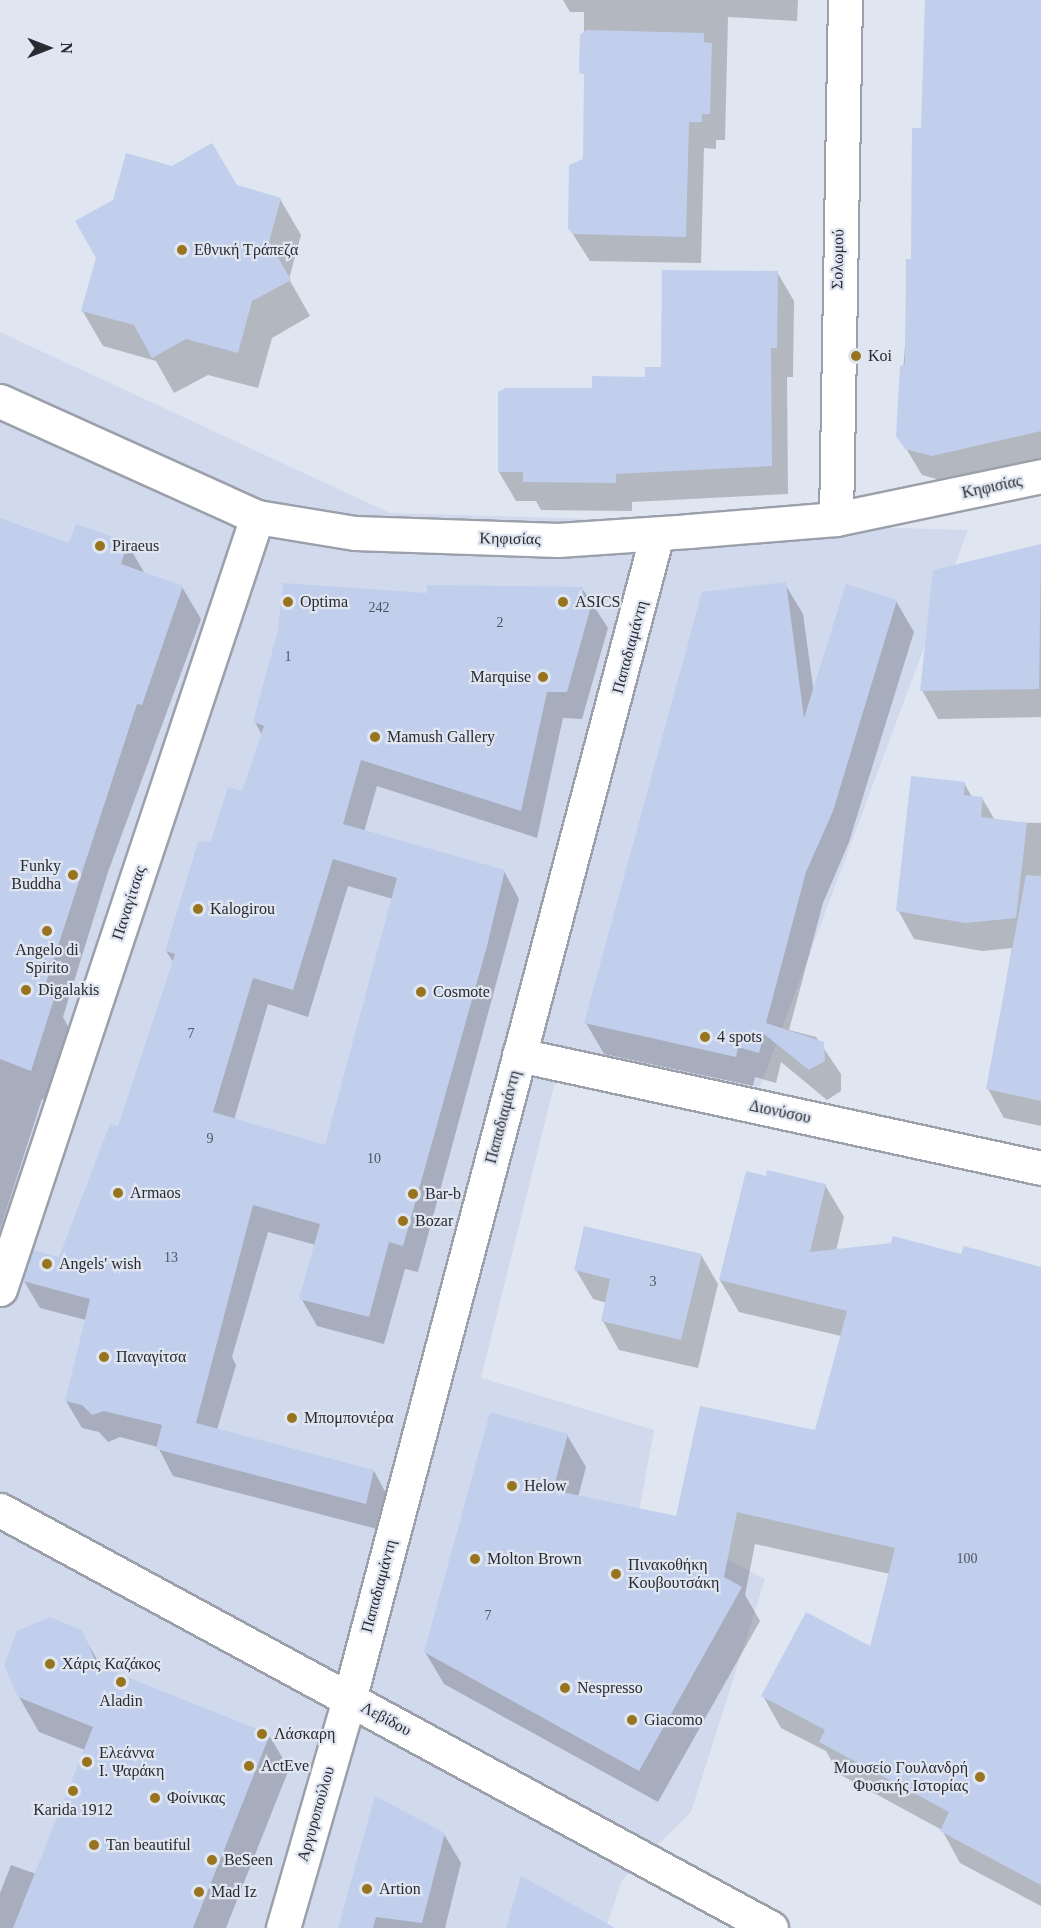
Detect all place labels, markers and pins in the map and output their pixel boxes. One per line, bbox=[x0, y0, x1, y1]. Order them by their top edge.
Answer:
place label: Εθνική Τράπεζα bbox=[194, 240, 299, 260]
marker: Εθνική Τράπεζα bbox=[175, 243, 189, 257]
place label: Koi bbox=[868, 346, 892, 366]
marker: Koi bbox=[849, 349, 863, 363]
place label: Piraeus bbox=[112, 536, 159, 556]
marker: Piraeus bbox=[93, 539, 107, 553]
place label: Optima bbox=[300, 592, 348, 612]
place label: ASICS bbox=[575, 592, 620, 612]
marker: Optima bbox=[281, 595, 295, 609]
marker: ASICS bbox=[556, 595, 570, 609]
place label: Marquise bbox=[471, 667, 531, 687]
marker: Marquise bbox=[536, 670, 550, 684]
place label: Mamush Gallery bbox=[387, 727, 495, 747]
marker: Mamush Gallery bbox=[368, 730, 382, 744]
place label: Funky Buddha bbox=[11, 856, 61, 894]
marker: Funky Buddha bbox=[66, 868, 80, 882]
place label: Kalogirou bbox=[210, 899, 275, 919]
marker: Kalogirou bbox=[191, 902, 205, 916]
marker: Angelo di Spirito bbox=[40, 924, 54, 938]
place label: Angelo di Spirito bbox=[15, 940, 79, 978]
place label: Digalakis bbox=[38, 980, 99, 1000]
place label: Cosmote bbox=[433, 982, 490, 1002]
marker: Digalakis bbox=[19, 983, 33, 997]
marker: Cosmote bbox=[414, 985, 428, 999]
place label: 4 spots bbox=[717, 1027, 762, 1047]
marker: 4 spots bbox=[698, 1030, 712, 1044]
place label: Armaos bbox=[130, 1183, 181, 1203]
place label: Bar-b bbox=[425, 1184, 461, 1204]
marker: Armaos bbox=[111, 1186, 125, 1200]
marker: Bar-b bbox=[406, 1187, 420, 1201]
place label: Bozar bbox=[415, 1211, 453, 1231]
marker: Bozar bbox=[396, 1214, 410, 1228]
place label: Angels' wish bbox=[59, 1254, 141, 1274]
marker: Angels' wish bbox=[40, 1257, 54, 1271]
place label: Παναγίτσα bbox=[116, 1347, 186, 1367]
marker: Παναγίτσα bbox=[97, 1350, 111, 1364]
place label: Μπομπονιέρα bbox=[304, 1408, 394, 1428]
marker: Μπομπονιέρα bbox=[285, 1411, 299, 1425]
place label: Helow bbox=[524, 1476, 567, 1496]
marker: Helow bbox=[505, 1479, 519, 1493]
place label: Molton Brown bbox=[487, 1549, 582, 1569]
marker: Molton Brown bbox=[468, 1552, 482, 1566]
place label: Πινακοθήκη Κουβουτσάκη bbox=[628, 1555, 719, 1593]
marker: Πινακοθήκη Κουβουτσάκη bbox=[609, 1567, 623, 1581]
place label: Χάρις Καζάκος bbox=[62, 1654, 160, 1674]
marker: Χάρις Καζάκος bbox=[43, 1657, 57, 1671]
marker: Aladin bbox=[114, 1675, 128, 1689]
place label: Nespresso bbox=[577, 1678, 643, 1698]
marker: Nespresso bbox=[558, 1681, 572, 1695]
place label: Aladin bbox=[99, 1691, 143, 1711]
place label: Giacomo bbox=[644, 1710, 703, 1730]
marker: Giacomo bbox=[625, 1713, 639, 1727]
place label: Λάσκαρη bbox=[274, 1724, 335, 1744]
marker: Λάσκαρη bbox=[255, 1727, 269, 1741]
place label: Ελεάννα Ι. Ψαράκη bbox=[99, 1743, 164, 1781]
marker: Ελεάννα Ι. Ψαράκη bbox=[80, 1755, 94, 1769]
place label: ActEve bbox=[261, 1756, 309, 1776]
place label: Μουσείο Γουλανδρή Φυσικής Ιστορίας bbox=[834, 1758, 968, 1796]
marker: ActEve bbox=[242, 1759, 256, 1773]
marker: Μουσείο Γουλανδρή Φυσικής Ιστορίας bbox=[973, 1770, 987, 1784]
marker: Karida 1912 bbox=[66, 1784, 80, 1798]
place label: Φοίνικας bbox=[167, 1788, 225, 1808]
marker: Φοίνικας bbox=[148, 1791, 162, 1805]
place label: Karida 1912 bbox=[33, 1800, 113, 1820]
place label: Tan beautiful bbox=[106, 1835, 191, 1855]
marker: Tan beautiful bbox=[87, 1838, 101, 1852]
place label: BeSeen bbox=[224, 1850, 273, 1870]
marker: BeSeen bbox=[205, 1853, 219, 1867]
place label: Artion bbox=[379, 1879, 421, 1899]
place label: Mad Iz bbox=[211, 1882, 257, 1902]
marker: Artion bbox=[360, 1882, 374, 1896]
marker: Mad Iz bbox=[192, 1885, 206, 1899]

